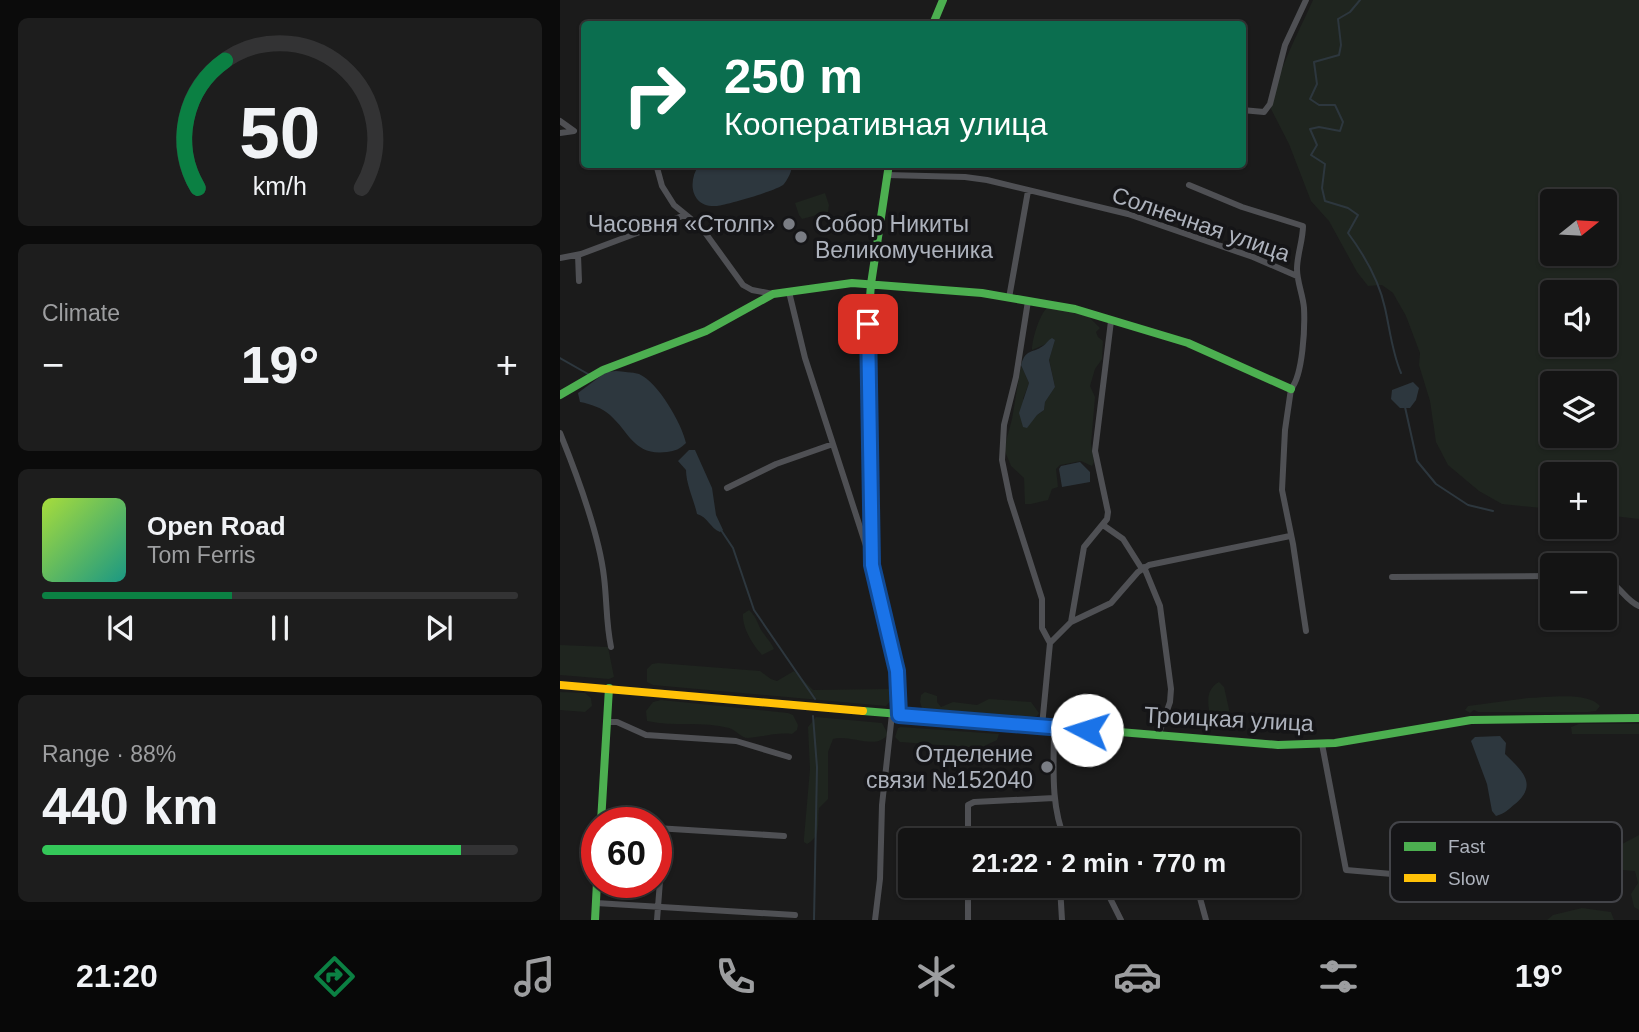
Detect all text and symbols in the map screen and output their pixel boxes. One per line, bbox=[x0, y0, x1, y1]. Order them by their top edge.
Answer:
icon: right bbox=[609, 49, 700, 140]
text: 250 m bbox=[724, 49, 863, 103]
text: 50 bbox=[240, 92, 320, 173]
text: Кооперативная улица bbox=[724, 106, 1047, 142]
text: km/h bbox=[253, 172, 307, 200]
street label: Солнечная улица bbox=[1109, 181, 1294, 267]
north arrow bbox=[1540, 189, 1617, 266]
map controls bbox=[1540, 189, 1617, 630]
place label: Часовня «Столп» bbox=[588, 211, 775, 237]
place label: Собор Никиты Великомученика bbox=[815, 211, 993, 263]
marker: Часовня «Столп» bbox=[781, 216, 797, 232]
marker: Собор Никиты Великомученика bbox=[793, 229, 809, 245]
button: sound bbox=[1540, 280, 1617, 357]
pin bbox=[838, 294, 898, 354]
text: Climate bbox=[42, 300, 120, 326]
icon: arrive bbox=[849, 305, 887, 343]
text: 19° bbox=[241, 336, 319, 394]
text: − bbox=[42, 344, 64, 386]
text: + bbox=[496, 344, 518, 386]
button: layers bbox=[1540, 371, 1617, 448]
button: + bbox=[1540, 462, 1617, 539]
text: Open Road bbox=[147, 511, 286, 541]
text: Tom Ferris bbox=[147, 542, 256, 568]
button: − bbox=[1540, 553, 1617, 630]
icon: previous bbox=[102, 609, 140, 647]
icon: pause bbox=[261, 609, 299, 647]
icon: next bbox=[420, 609, 458, 647]
position arrow bbox=[1050, 693, 1124, 767]
street label: Троицкая улица bbox=[1144, 702, 1315, 736]
text: Range · 88% bbox=[42, 741, 176, 767]
place label: Отделение связи №152040 bbox=[866, 741, 1033, 793]
marker: Отделение связи №152040 bbox=[1039, 759, 1055, 775]
text: 440 km bbox=[42, 777, 218, 835]
speed limit sign: 60 bbox=[581, 807, 672, 898]
legend bbox=[1390, 822, 1622, 902]
text: Fast bbox=[1448, 836, 1486, 857]
text: 21:22 · 2 min · 770 m bbox=[972, 848, 1226, 878]
text: Slow bbox=[1448, 868, 1489, 889]
icon: directions bbox=[310, 952, 359, 1001]
icon: music bbox=[510, 952, 559, 1001]
icon: phone bbox=[711, 952, 760, 1001]
icon: climate bbox=[912, 952, 961, 1001]
icon: car bbox=[1113, 952, 1162, 1001]
icon: filters bbox=[1314, 952, 1363, 1001]
text: 21:20 bbox=[76, 958, 158, 994]
text: 19° bbox=[1515, 958, 1563, 994]

